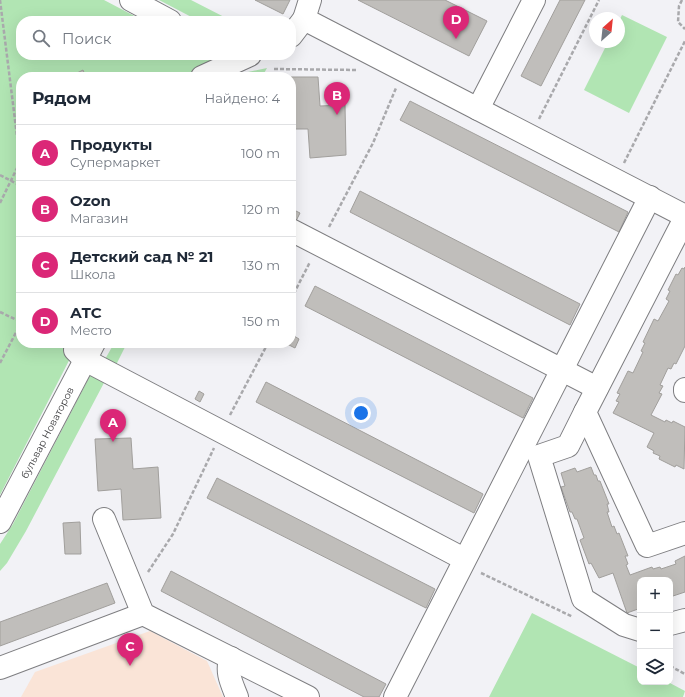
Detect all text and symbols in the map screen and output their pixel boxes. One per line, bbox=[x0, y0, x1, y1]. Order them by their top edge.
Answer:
pin: D bbox=[443, 6, 469, 39]
north arrow bbox=[589, 12, 625, 48]
search box bbox=[16, 16, 296, 60]
icon: search bbox=[30, 27, 52, 49]
text: Поиск bbox=[62, 29, 111, 48]
pin: B bbox=[324, 82, 350, 115]
text: Рядом bbox=[32, 88, 91, 108]
text: Найдено: 4 bbox=[205, 90, 280, 106]
text: Продукты bbox=[70, 135, 152, 154]
text: A bbox=[40, 145, 50, 161]
text: 100 m bbox=[241, 145, 280, 161]
text: Супермаркет bbox=[70, 154, 160, 170]
text: Ozon bbox=[70, 191, 111, 210]
text: B bbox=[40, 201, 50, 217]
text: 120 m bbox=[242, 201, 280, 217]
text: Магазин bbox=[70, 210, 129, 226]
text: Детский сад № 21 bbox=[70, 247, 213, 266]
text: C bbox=[40, 257, 50, 273]
text: 130 m bbox=[242, 257, 280, 273]
text: Школа bbox=[70, 266, 116, 282]
text: АТС bbox=[70, 303, 102, 322]
text: D bbox=[40, 313, 50, 329]
text: 150 m bbox=[242, 313, 280, 329]
text: Место bbox=[70, 322, 112, 338]
street label: бульвар Новаторов bbox=[18, 385, 77, 481]
your location bbox=[351, 403, 371, 423]
pin: A bbox=[100, 409, 126, 442]
map controls bbox=[637, 577, 673, 685]
button: + bbox=[637, 577, 673, 613]
button: − bbox=[637, 613, 673, 649]
pin: C bbox=[117, 633, 143, 666]
button: layers bbox=[637, 649, 673, 685]

